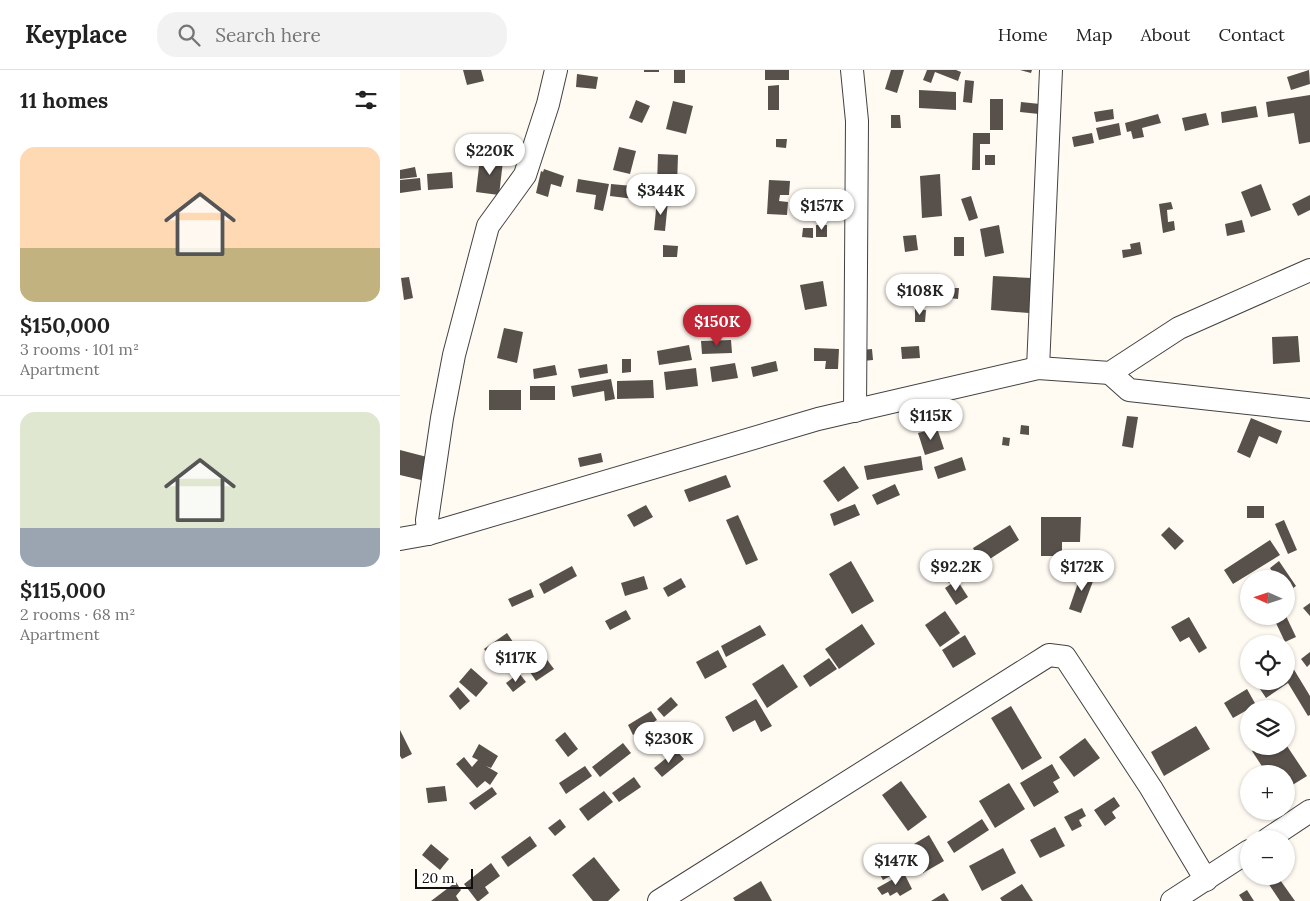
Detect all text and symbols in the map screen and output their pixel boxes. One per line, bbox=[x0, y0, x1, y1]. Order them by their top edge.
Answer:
search box bbox=[157, 12, 507, 57]
text: Keyplace bbox=[25, 19, 127, 50]
icon: search bbox=[175, 21, 203, 49]
text: Search here bbox=[215, 23, 321, 47]
text: Home bbox=[998, 23, 1048, 46]
text: Map bbox=[1076, 23, 1112, 46]
text: About bbox=[1140, 23, 1190, 46]
text: Contact bbox=[1218, 23, 1285, 46]
icon: filters bbox=[352, 86, 380, 114]
text: 11 homes bbox=[20, 87, 108, 114]
pin: $220K bbox=[455, 134, 525, 176]
text: $220K bbox=[466, 140, 514, 160]
pin: $344K bbox=[626, 174, 696, 216]
icon: home bbox=[155, 179, 245, 269]
text: $344K bbox=[637, 180, 685, 200]
pin: $157K bbox=[787, 189, 857, 231]
text: $157K bbox=[800, 195, 844, 215]
pin: $108K bbox=[885, 274, 955, 316]
text: $108K bbox=[897, 280, 943, 300]
pin: $150K bbox=[682, 304, 752, 347]
text: $150K bbox=[694, 311, 740, 331]
text: $150,000 bbox=[20, 312, 110, 339]
text: 3 rooms · 101 m² bbox=[20, 339, 139, 359]
text: Apartment bbox=[20, 359, 100, 379]
pin: $115K bbox=[896, 398, 966, 441]
text: $115K bbox=[910, 405, 952, 425]
icon: home bbox=[155, 445, 245, 535]
pin: $92.2K bbox=[915, 550, 997, 592]
pin: $172K bbox=[1047, 550, 1117, 592]
text: $92.2K bbox=[931, 556, 981, 576]
text: $172K bbox=[1060, 556, 1104, 576]
north arrow bbox=[1240, 570, 1295, 625]
map controls bbox=[1240, 570, 1295, 885]
text: $115,000 bbox=[20, 577, 106, 604]
text: 2 rooms · 68 m² bbox=[20, 604, 135, 624]
text: Apartment bbox=[20, 624, 100, 644]
button: locate bbox=[1240, 635, 1295, 690]
pin: $117K bbox=[481, 640, 551, 683]
text: $117K bbox=[495, 647, 537, 667]
button: layers bbox=[1240, 700, 1295, 755]
pin: $230K bbox=[634, 722, 704, 764]
text: $230K bbox=[645, 728, 693, 748]
button: + bbox=[1240, 765, 1295, 820]
button: − bbox=[1240, 830, 1295, 885]
pin: $147K bbox=[861, 844, 931, 886]
text: $147K bbox=[874, 850, 918, 870]
scale bar bbox=[415, 866, 472, 889]
text: 20 m bbox=[422, 869, 454, 887]

